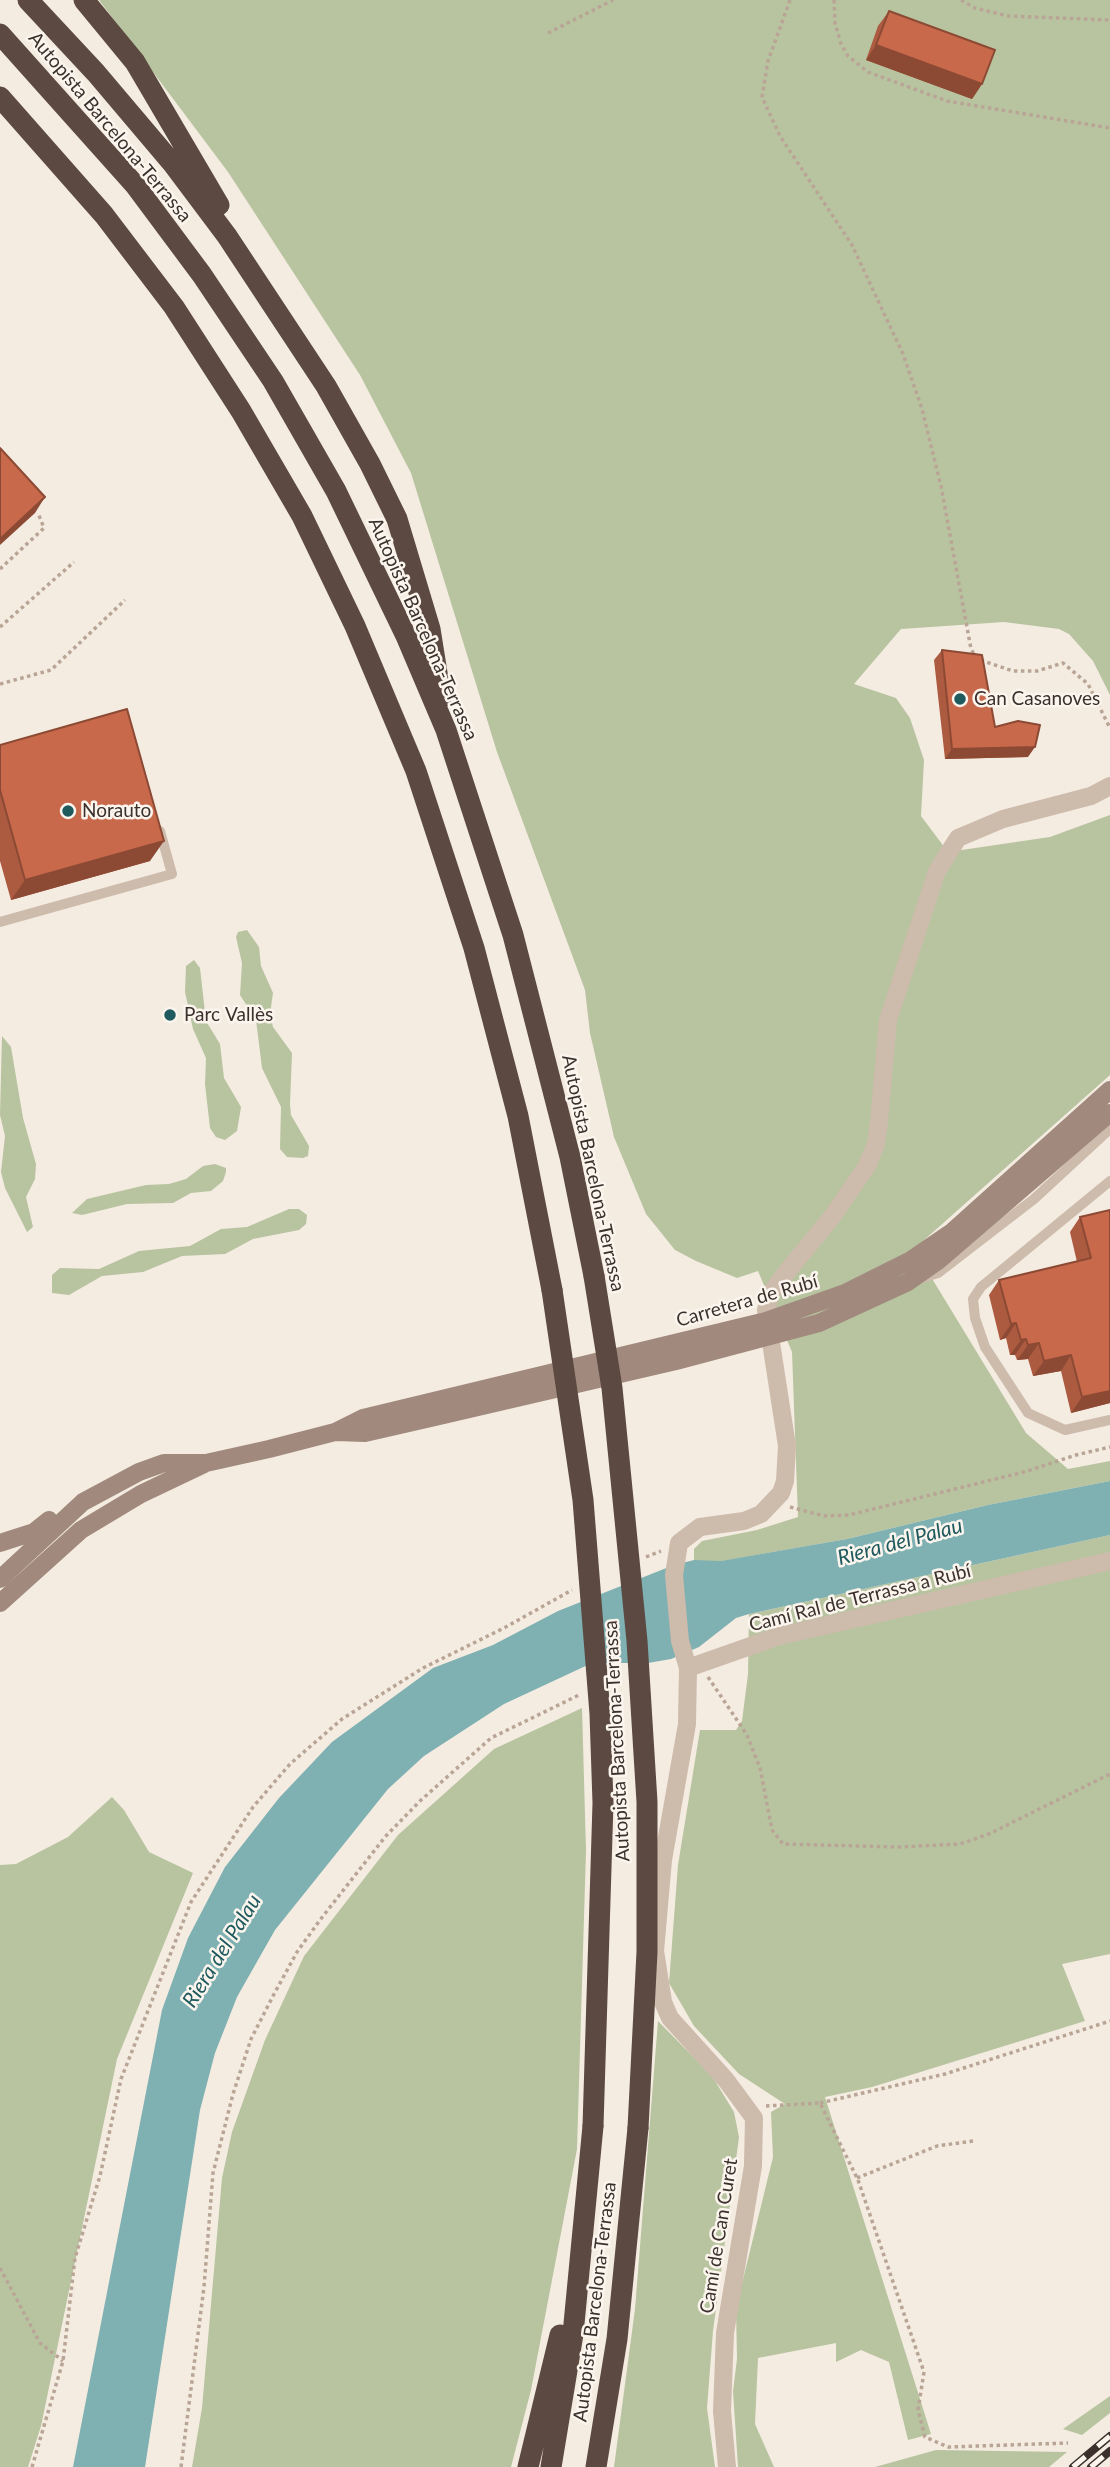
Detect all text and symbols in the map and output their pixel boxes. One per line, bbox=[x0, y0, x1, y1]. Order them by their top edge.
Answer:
street label: Autopista Barcelona-Terrassa bbox=[24, 27, 196, 227]
street label: Autopista Barcelona-Terrassa bbox=[363, 514, 483, 744]
place label: Can Casanoves bbox=[974, 688, 1100, 710]
marker: Can Casanoves bbox=[952, 691, 968, 707]
place label: Norauto bbox=[82, 800, 151, 822]
marker: Norauto bbox=[60, 803, 76, 819]
place label: Parc Vallès bbox=[184, 1004, 273, 1026]
marker: Parc Vallès bbox=[162, 1007, 178, 1023]
street label: Autopista Barcelona-Terrassa bbox=[557, 1053, 629, 1293]
street label: Carretera de Rubí bbox=[674, 1270, 820, 1332]
water label: Riera del Palau bbox=[835, 1513, 965, 1571]
street label: Camí Ral de Terrassa a Rubí bbox=[747, 1559, 973, 1637]
street label: Autopista Barcelona-Terrassa bbox=[599, 1620, 635, 1862]
water label: Riera del Palau bbox=[177, 1890, 267, 2012]
street label: Camí de Can Curet bbox=[695, 2157, 743, 2315]
street label: Autopista Barcelona-Terrassa bbox=[569, 2181, 621, 2423]

